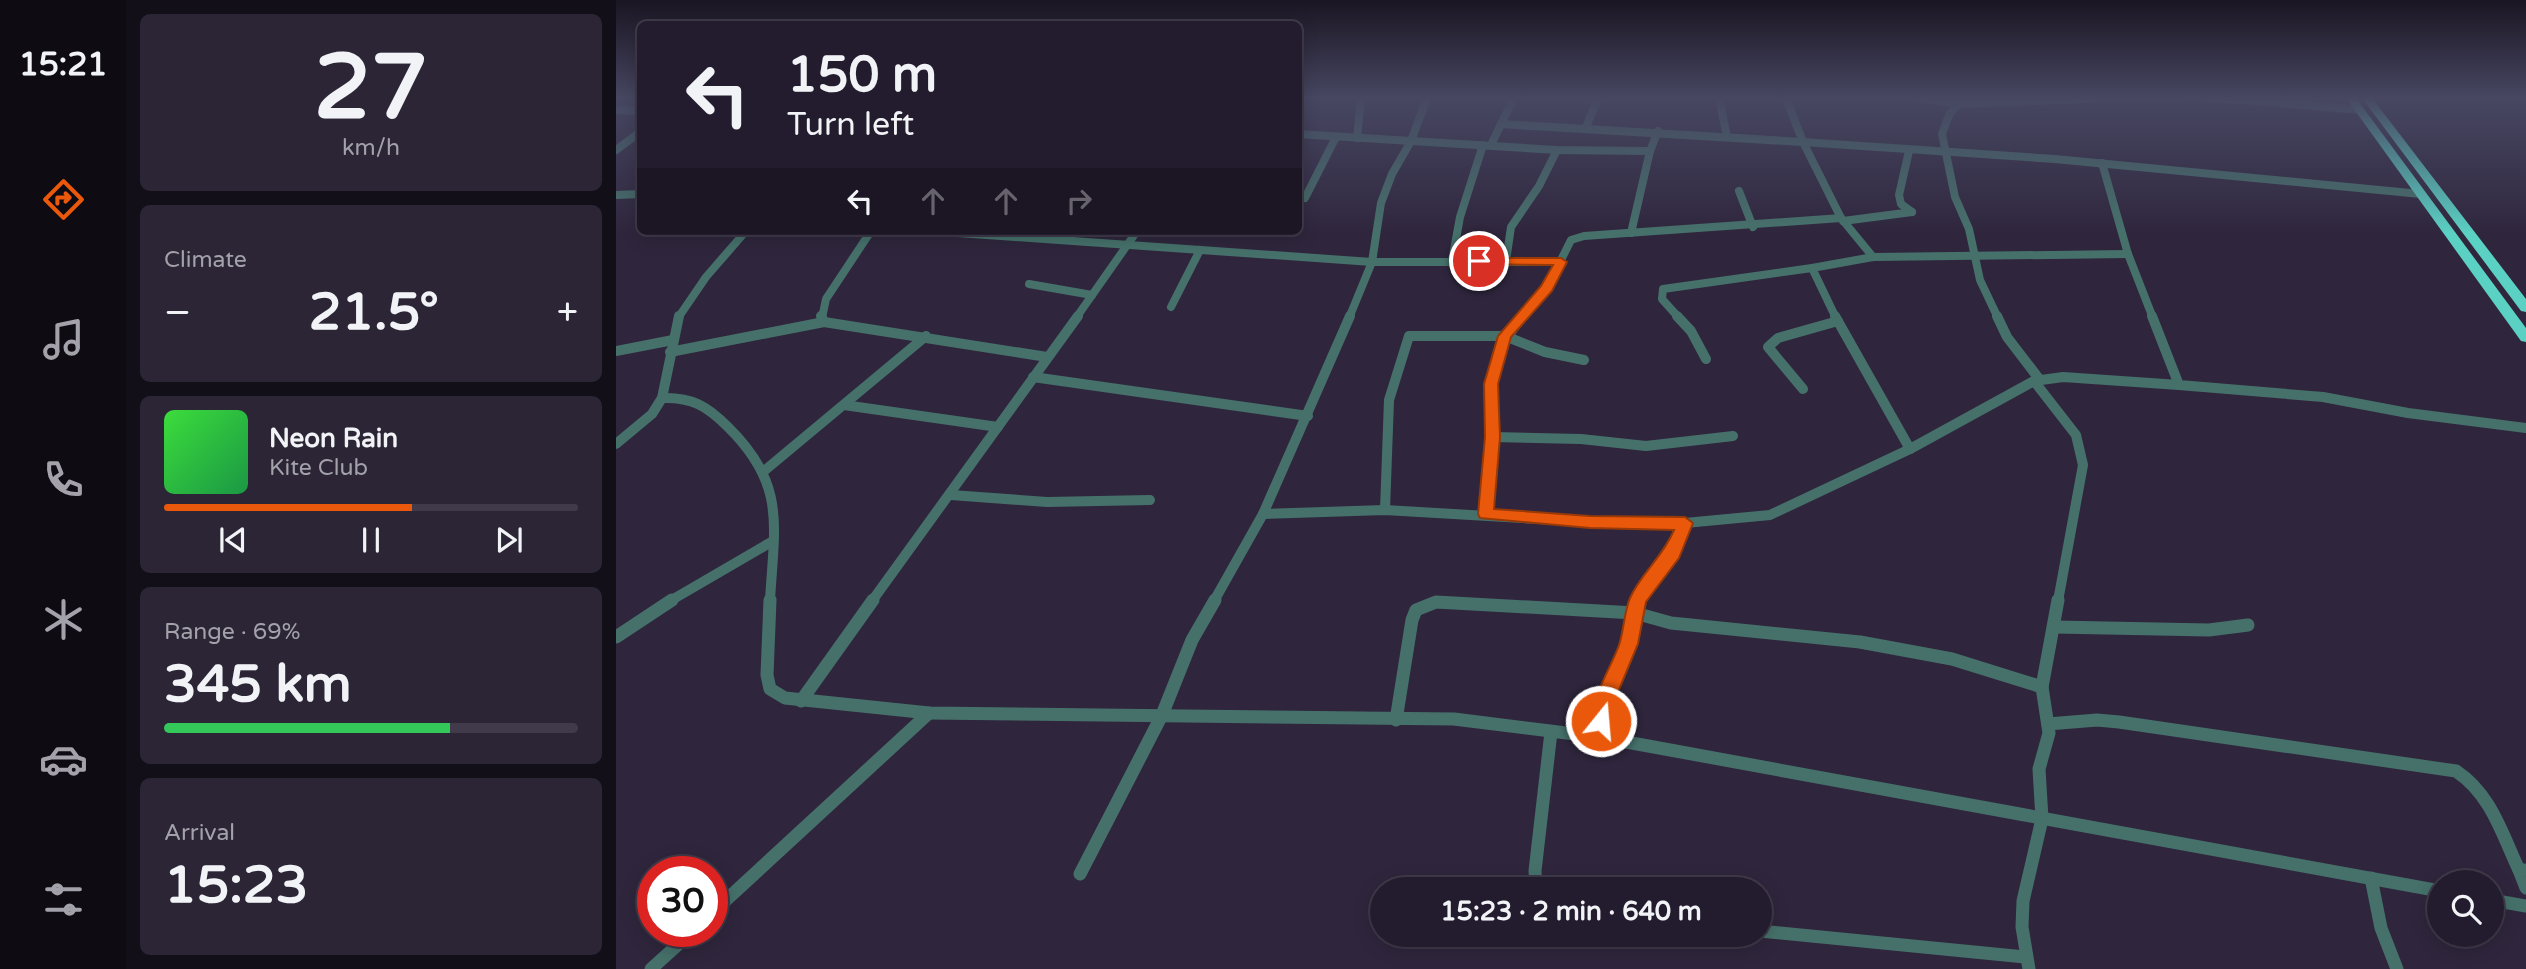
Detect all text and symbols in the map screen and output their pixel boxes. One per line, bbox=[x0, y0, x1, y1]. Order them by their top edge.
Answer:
text: 27 bbox=[314, 33, 428, 143]
text: 15:21 bbox=[19, 46, 107, 84]
text: 150 m bbox=[787, 46, 937, 105]
icon: left bbox=[672, 49, 763, 140]
text: Turn left bbox=[787, 106, 914, 144]
text: km/h bbox=[342, 134, 400, 162]
icon: directions bbox=[39, 175, 88, 224]
icon: left bbox=[841, 182, 879, 220]
icon: ahead bbox=[914, 182, 952, 220]
icon: ahead bbox=[987, 182, 1025, 220]
icon: right bbox=[1060, 182, 1098, 220]
pin bbox=[1449, 231, 1509, 291]
icon: arrive bbox=[1460, 242, 1498, 280]
text: Climate bbox=[164, 246, 247, 274]
text: 21.5° bbox=[309, 281, 439, 344]
text: − bbox=[164, 290, 191, 336]
text: + bbox=[557, 290, 578, 336]
icon: music bbox=[39, 315, 88, 364]
text: Neon Rain bbox=[269, 423, 398, 454]
text: Kite Club bbox=[269, 454, 368, 482]
icon: phone bbox=[39, 455, 88, 504]
icon: previous bbox=[214, 521, 252, 559]
icon: pause bbox=[352, 521, 390, 559]
icon: next bbox=[490, 521, 528, 559]
icon: climate bbox=[39, 595, 88, 644]
text: Range · 69% bbox=[164, 618, 300, 646]
text: 345 km bbox=[164, 653, 352, 716]
position arrow bbox=[1564, 684, 1638, 758]
icon: car bbox=[39, 735, 88, 784]
text: Arrival bbox=[164, 819, 235, 847]
text: 15:23 bbox=[164, 854, 308, 917]
speed limit sign: 30 bbox=[637, 856, 728, 947]
map controls bbox=[2427, 870, 2504, 947]
button: search bbox=[2427, 870, 2504, 947]
icon: filters bbox=[39, 875, 88, 924]
text: 15:23 · 2 min · 640 m bbox=[1440, 896, 1702, 927]

